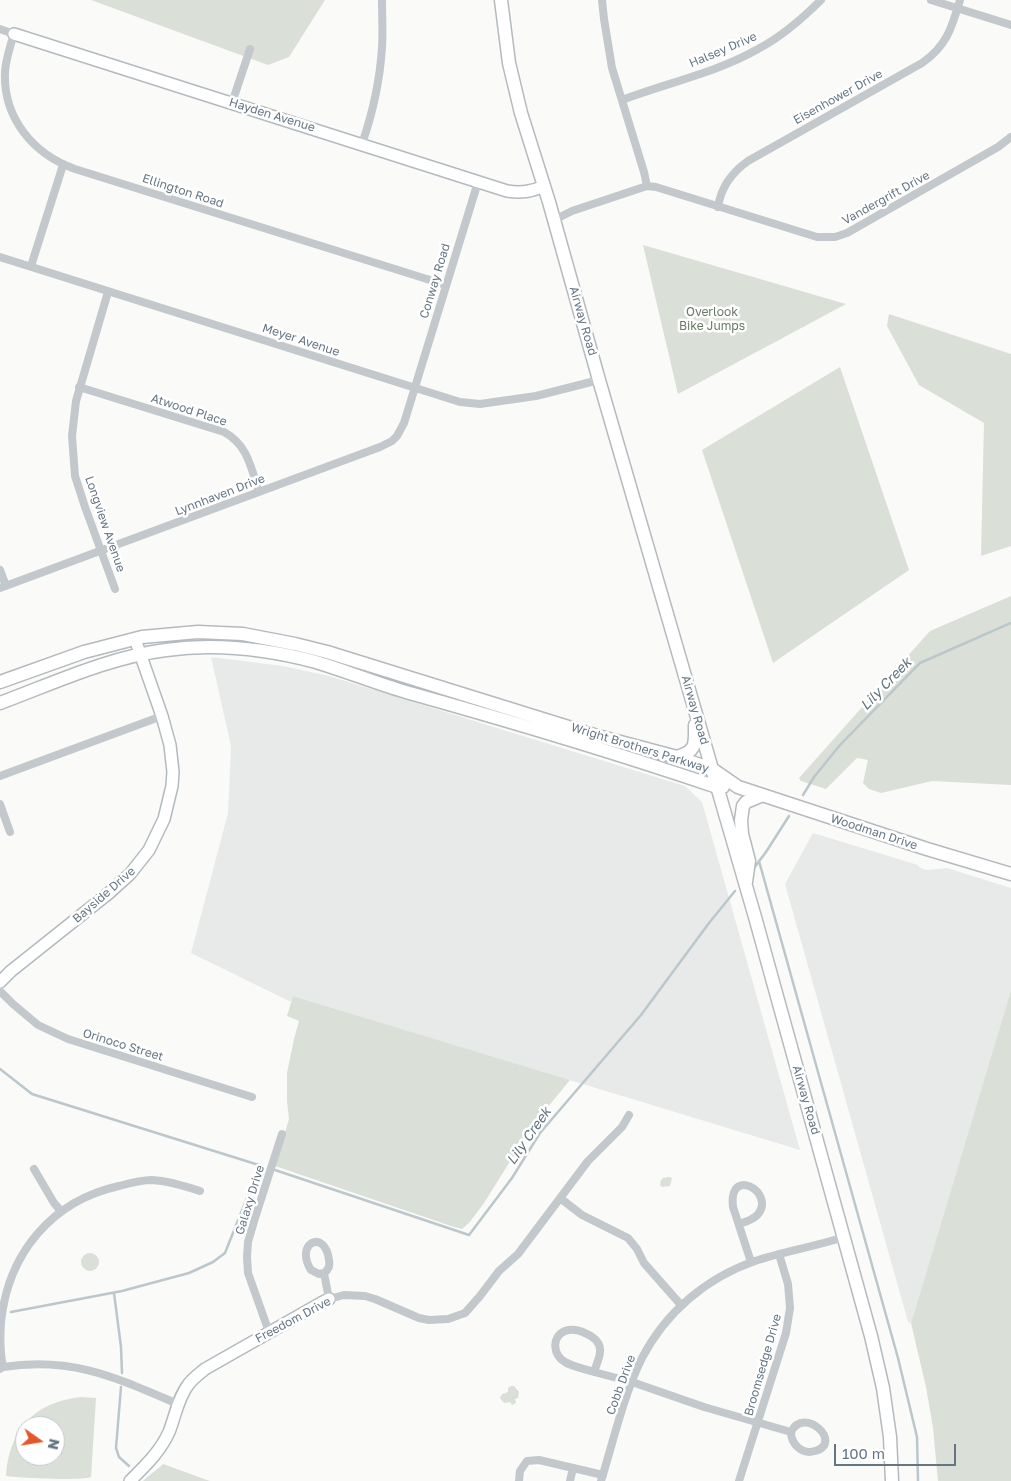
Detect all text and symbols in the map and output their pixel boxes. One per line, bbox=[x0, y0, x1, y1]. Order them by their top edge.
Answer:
street label: Halsey Drive bbox=[687, 29, 759, 71]
street label: Eisenhower Drive bbox=[791, 67, 885, 127]
street label: Hayden Avenue bbox=[227, 95, 317, 135]
street label: Vandergrift Drive bbox=[840, 168, 932, 228]
street label: Ellington Road bbox=[140, 171, 226, 211]
street label: Conway Road bbox=[417, 242, 453, 320]
street label: Airway Road bbox=[566, 285, 600, 357]
park label: Overlook Bike Jumps bbox=[679, 305, 745, 333]
street label: Meyer Avenue bbox=[260, 321, 342, 359]
street label: Atwood Place bbox=[149, 391, 229, 429]
street label: Lynnhaven Drive bbox=[173, 471, 267, 519]
street label: Longview Avenue bbox=[82, 474, 128, 574]
water label: Lily Creek bbox=[857, 654, 915, 714]
street label: Airway Road bbox=[678, 674, 712, 746]
street label: Wright Brothers Parkway bbox=[569, 720, 711, 776]
street label: Woodman Drive bbox=[829, 811, 919, 853]
street label: Bayside Drive bbox=[70, 864, 138, 926]
street label: Orinoco Street bbox=[81, 1026, 165, 1064]
street label: Airway Road bbox=[789, 1064, 823, 1136]
water label: Lily Creek bbox=[503, 1104, 555, 1168]
street label: Galaxy Drive bbox=[233, 1163, 267, 1237]
street label: Freedom Drive bbox=[253, 1294, 333, 1346]
street label: Broomsedge Drive bbox=[742, 1312, 784, 1418]
street label: Cobb Drive bbox=[603, 1353, 639, 1417]
north arrow bbox=[15, 1416, 65, 1466]
scale bar bbox=[836, 1434, 958, 1466]
text: N bbox=[45, 1437, 64, 1451]
text: 100 m bbox=[842, 1444, 885, 1462]

